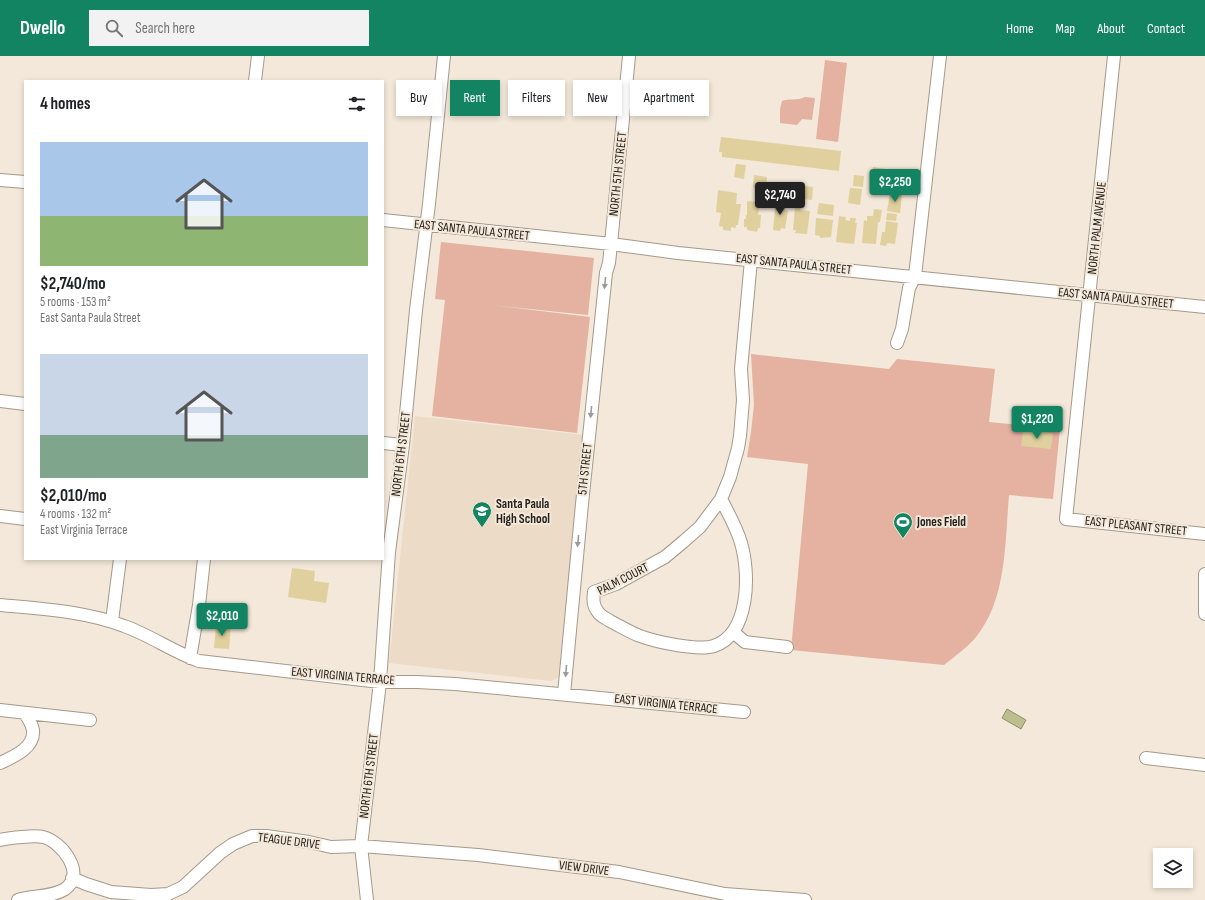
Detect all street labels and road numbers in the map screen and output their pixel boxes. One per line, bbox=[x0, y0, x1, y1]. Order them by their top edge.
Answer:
street label: NORTH 5TH STREET bbox=[606, 131, 630, 217]
street label: NORTH PALM AVENUE bbox=[1084, 181, 1110, 275]
street label: EAST SANTA PAULA STREET bbox=[413, 216, 531, 244]
street label: EAST SANTA PAULA STREET bbox=[735, 250, 853, 278]
street label: EAST SANTA PAULA STREET bbox=[1057, 284, 1175, 312]
street label: NORTH 6TH STREET bbox=[388, 411, 414, 497]
street label: 5TH STREET bbox=[574, 442, 596, 496]
street label: EAST PLEASANT STREET bbox=[1084, 513, 1188, 539]
street label: PALM COURT bbox=[595, 559, 651, 599]
street label: EAST VIRGINIA TERRACE bbox=[291, 664, 395, 688]
street label: EAST VIRGINIA TERRACE bbox=[614, 691, 718, 717]
street label: NORTH 6TH STREET bbox=[356, 733, 382, 819]
street label: TEAGUE DRIVE bbox=[257, 829, 321, 853]
street label: VIEW DRIVE bbox=[558, 857, 610, 879]

